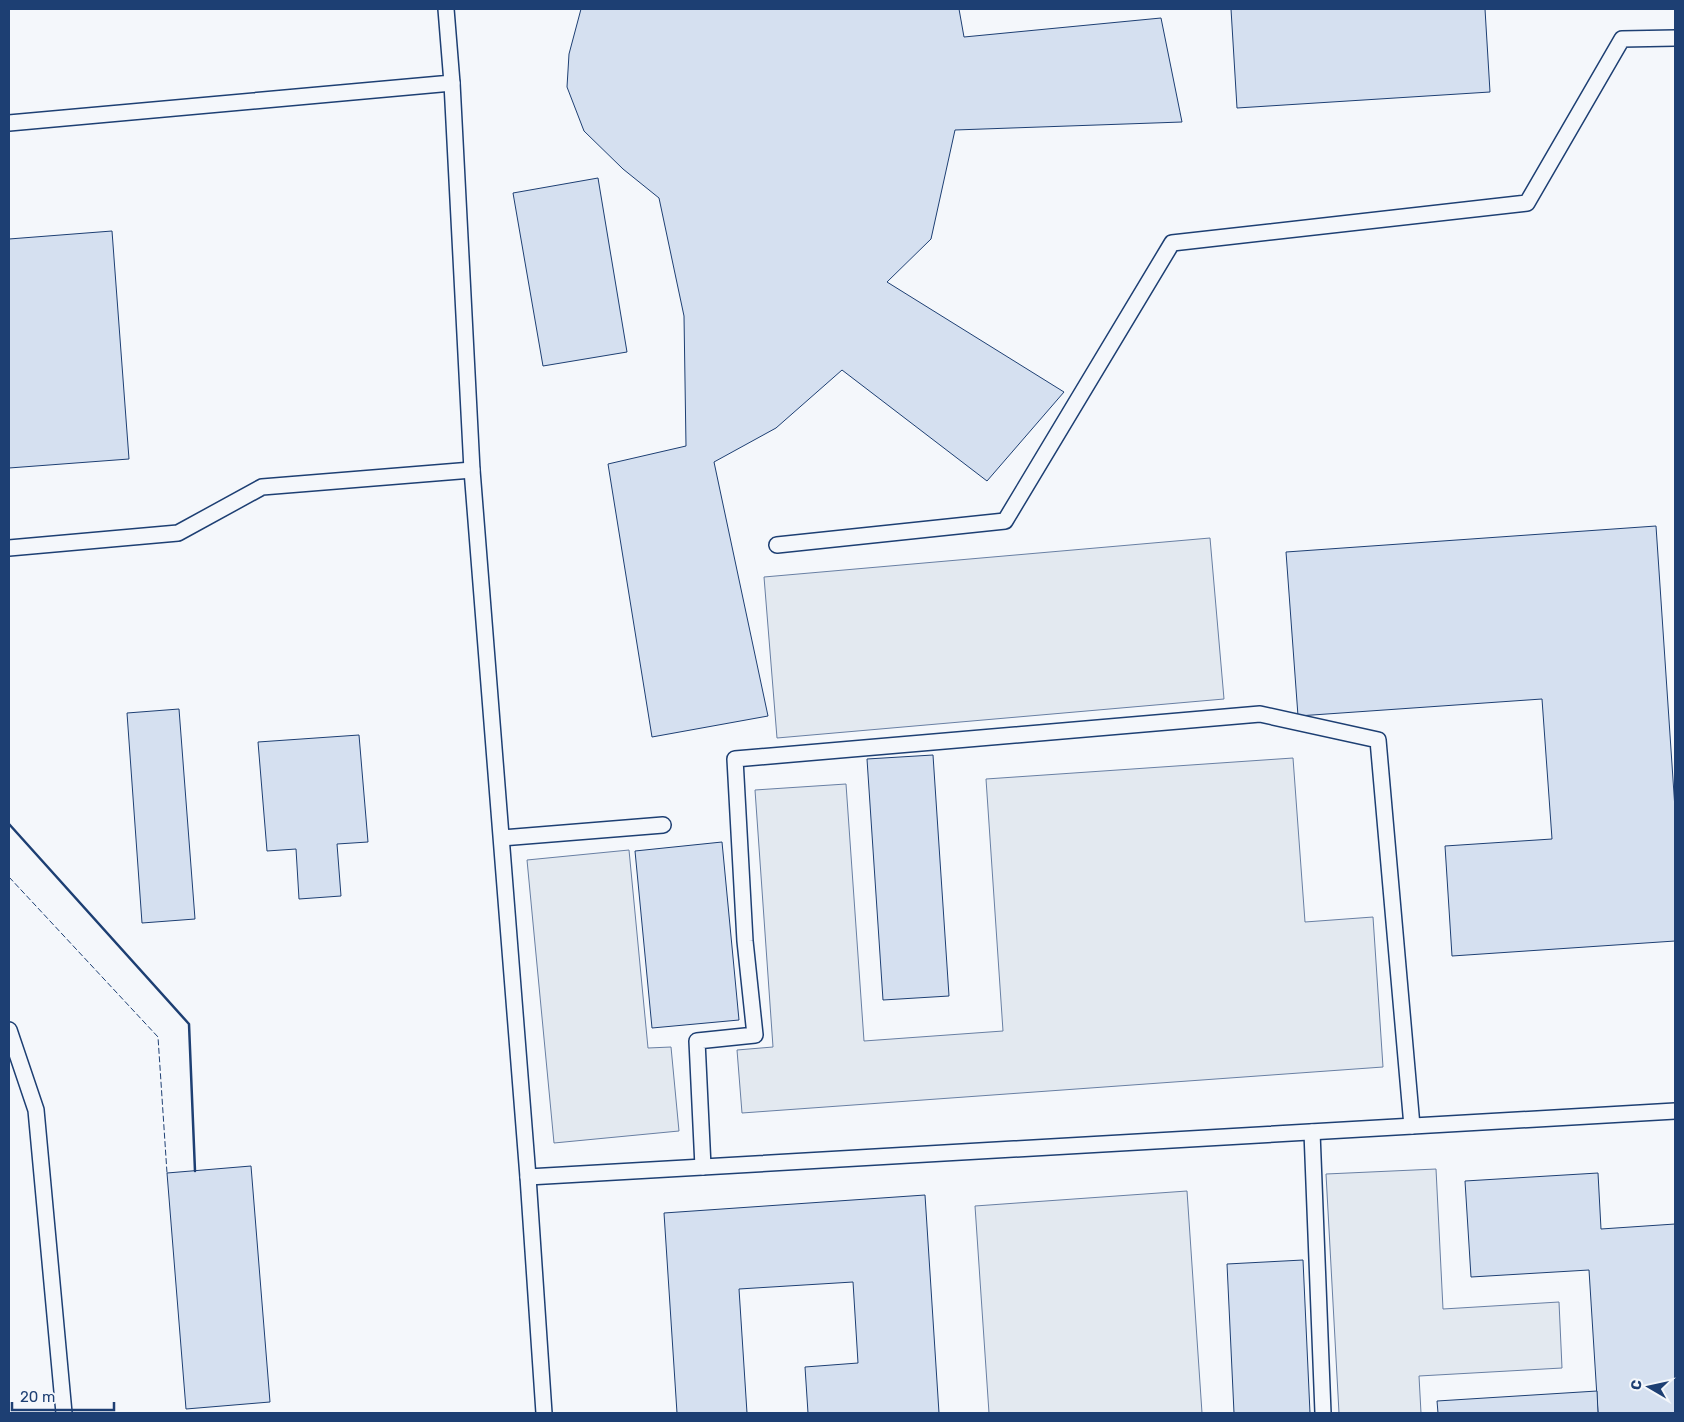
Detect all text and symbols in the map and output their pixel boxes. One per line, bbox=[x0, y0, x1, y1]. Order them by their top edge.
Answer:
north arrow bbox=[1624, 1362, 1674, 1412]
text: С bbox=[1627, 1379, 1646, 1391]
scale bar bbox=[12, 1380, 115, 1412]
text: 20 m bbox=[20, 1388, 55, 1406]

